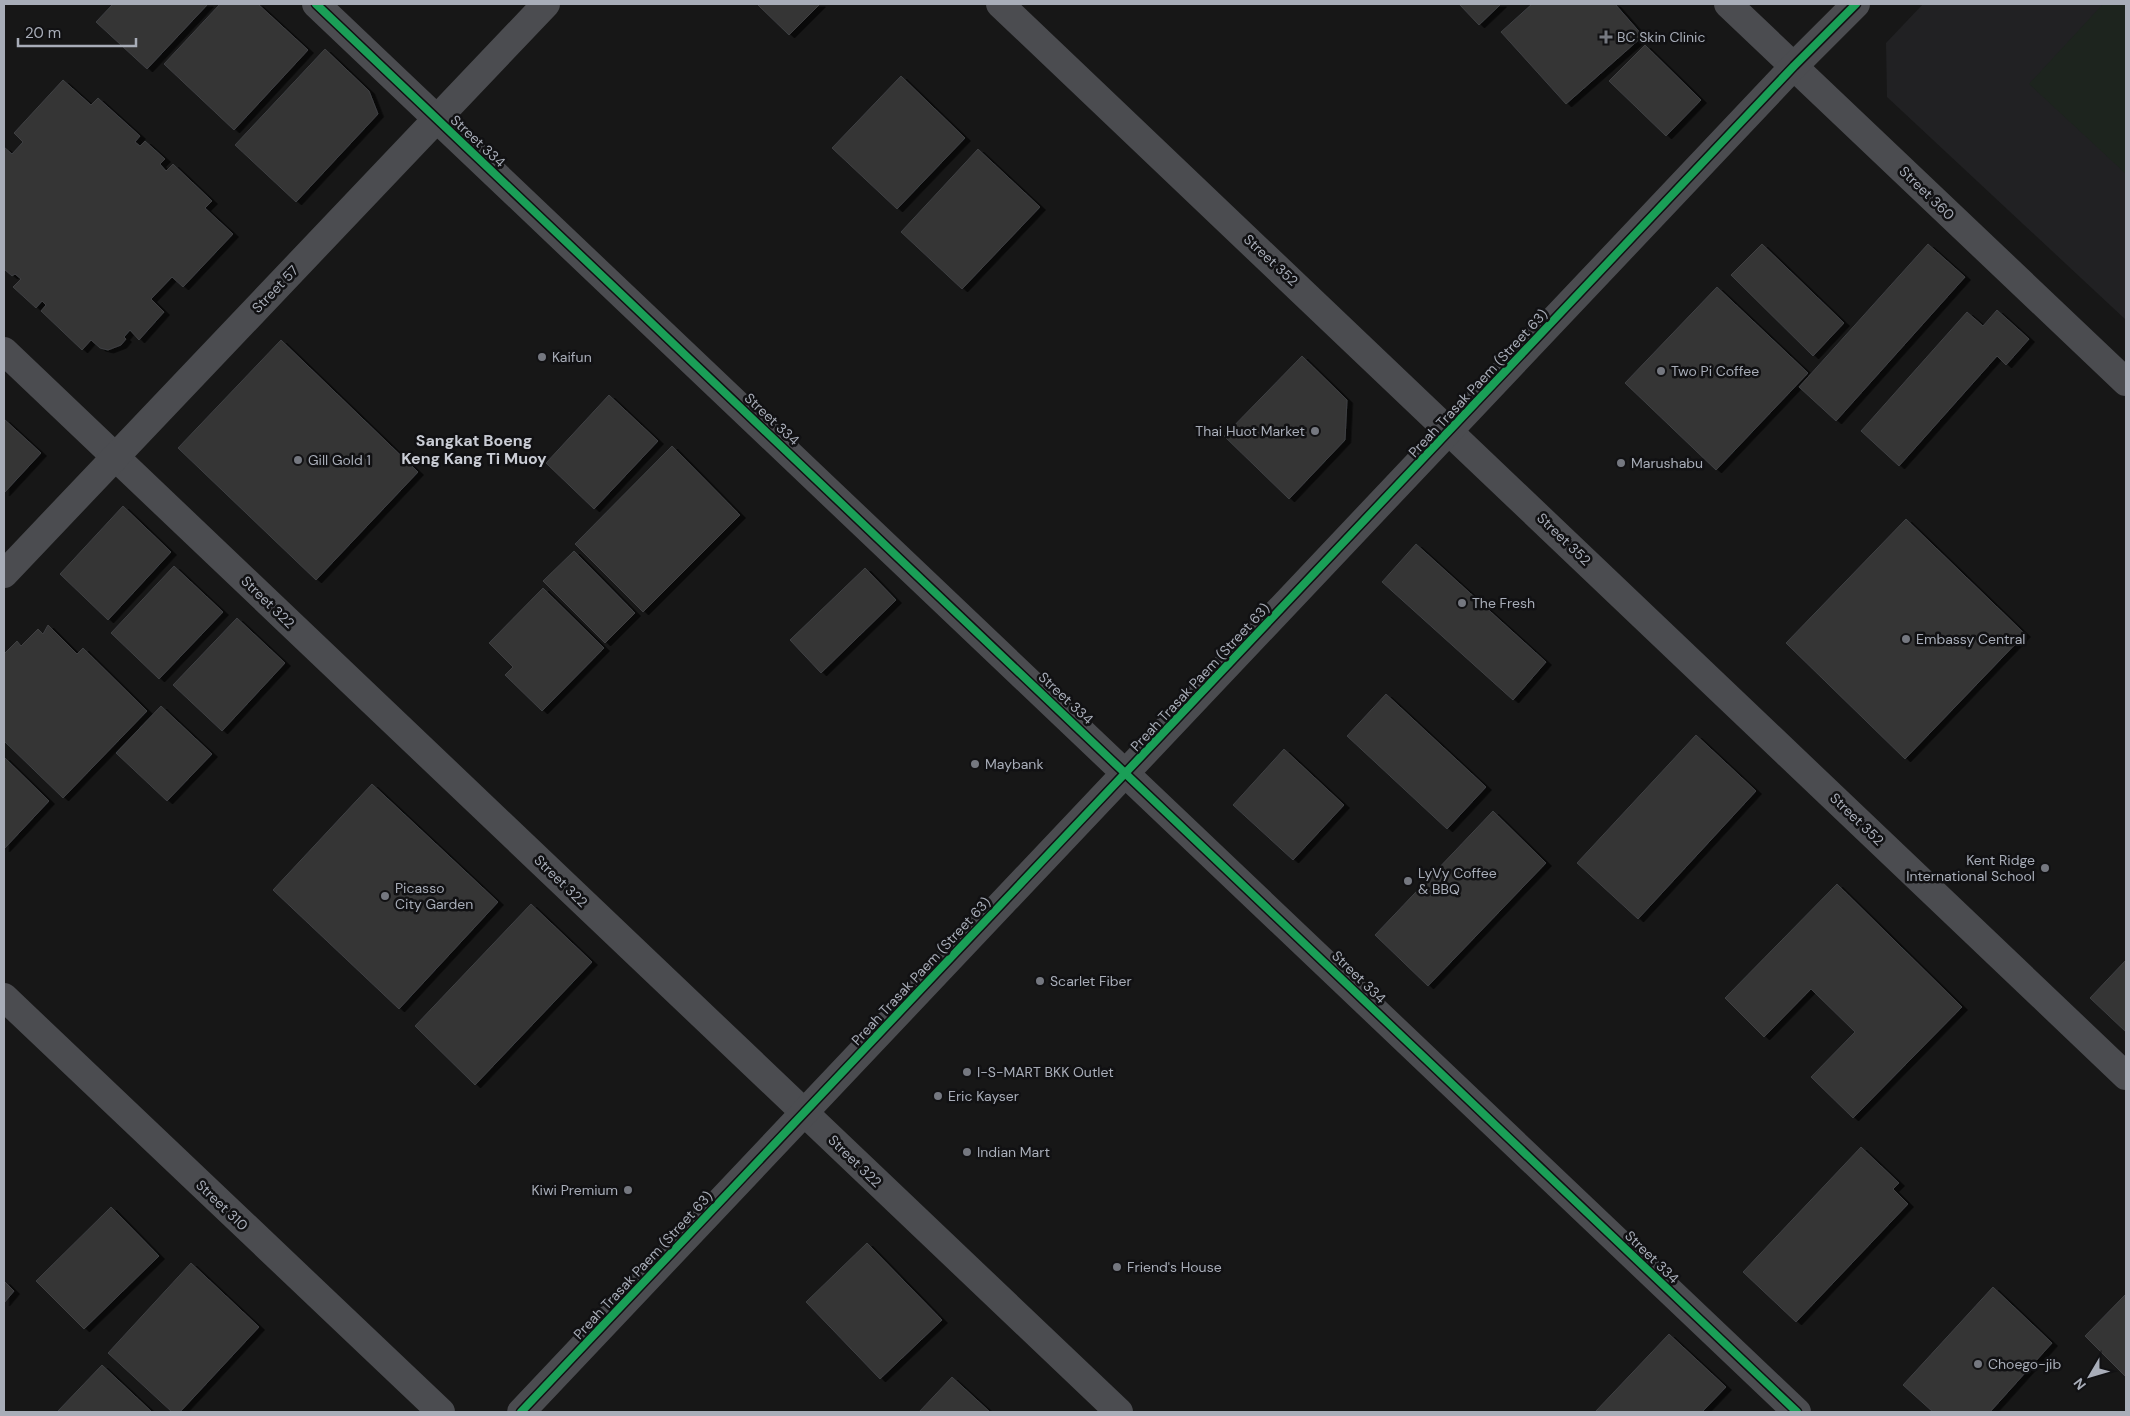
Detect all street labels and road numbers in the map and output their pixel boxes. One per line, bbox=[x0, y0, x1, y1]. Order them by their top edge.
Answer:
street label: Street 334 bbox=[447, 111, 510, 171]
street label: Street 360 bbox=[1896, 162, 1958, 224]
street label: Street 352 bbox=[1240, 230, 1302, 290]
street label: Street 57 bbox=[248, 261, 302, 317]
street label: Preah Trasak Paem (Street 63) bbox=[1405, 305, 1551, 461]
street label: Street 334 bbox=[741, 389, 804, 449]
street label: Street 352 bbox=[1533, 509, 1595, 569]
street label: Street 322 bbox=[237, 572, 299, 632]
street label: Preah Trasak Paem (Street 63) bbox=[1127, 599, 1273, 755]
street label: Street 334 bbox=[1035, 668, 1098, 728]
street label: Street 352 bbox=[1826, 789, 1888, 849]
street label: Street 322 bbox=[530, 851, 592, 911]
street label: Preah Trasak Paem (Street 63) bbox=[848, 893, 994, 1049]
street label: Street 334 bbox=[1328, 947, 1390, 1008]
street label: Street 322 bbox=[824, 1131, 886, 1191]
street label: Street 310 bbox=[192, 1176, 252, 1234]
street label: Preah Trasak Paem (Street 63) bbox=[570, 1187, 716, 1343]
street label: Street 334 bbox=[1621, 1227, 1683, 1288]

